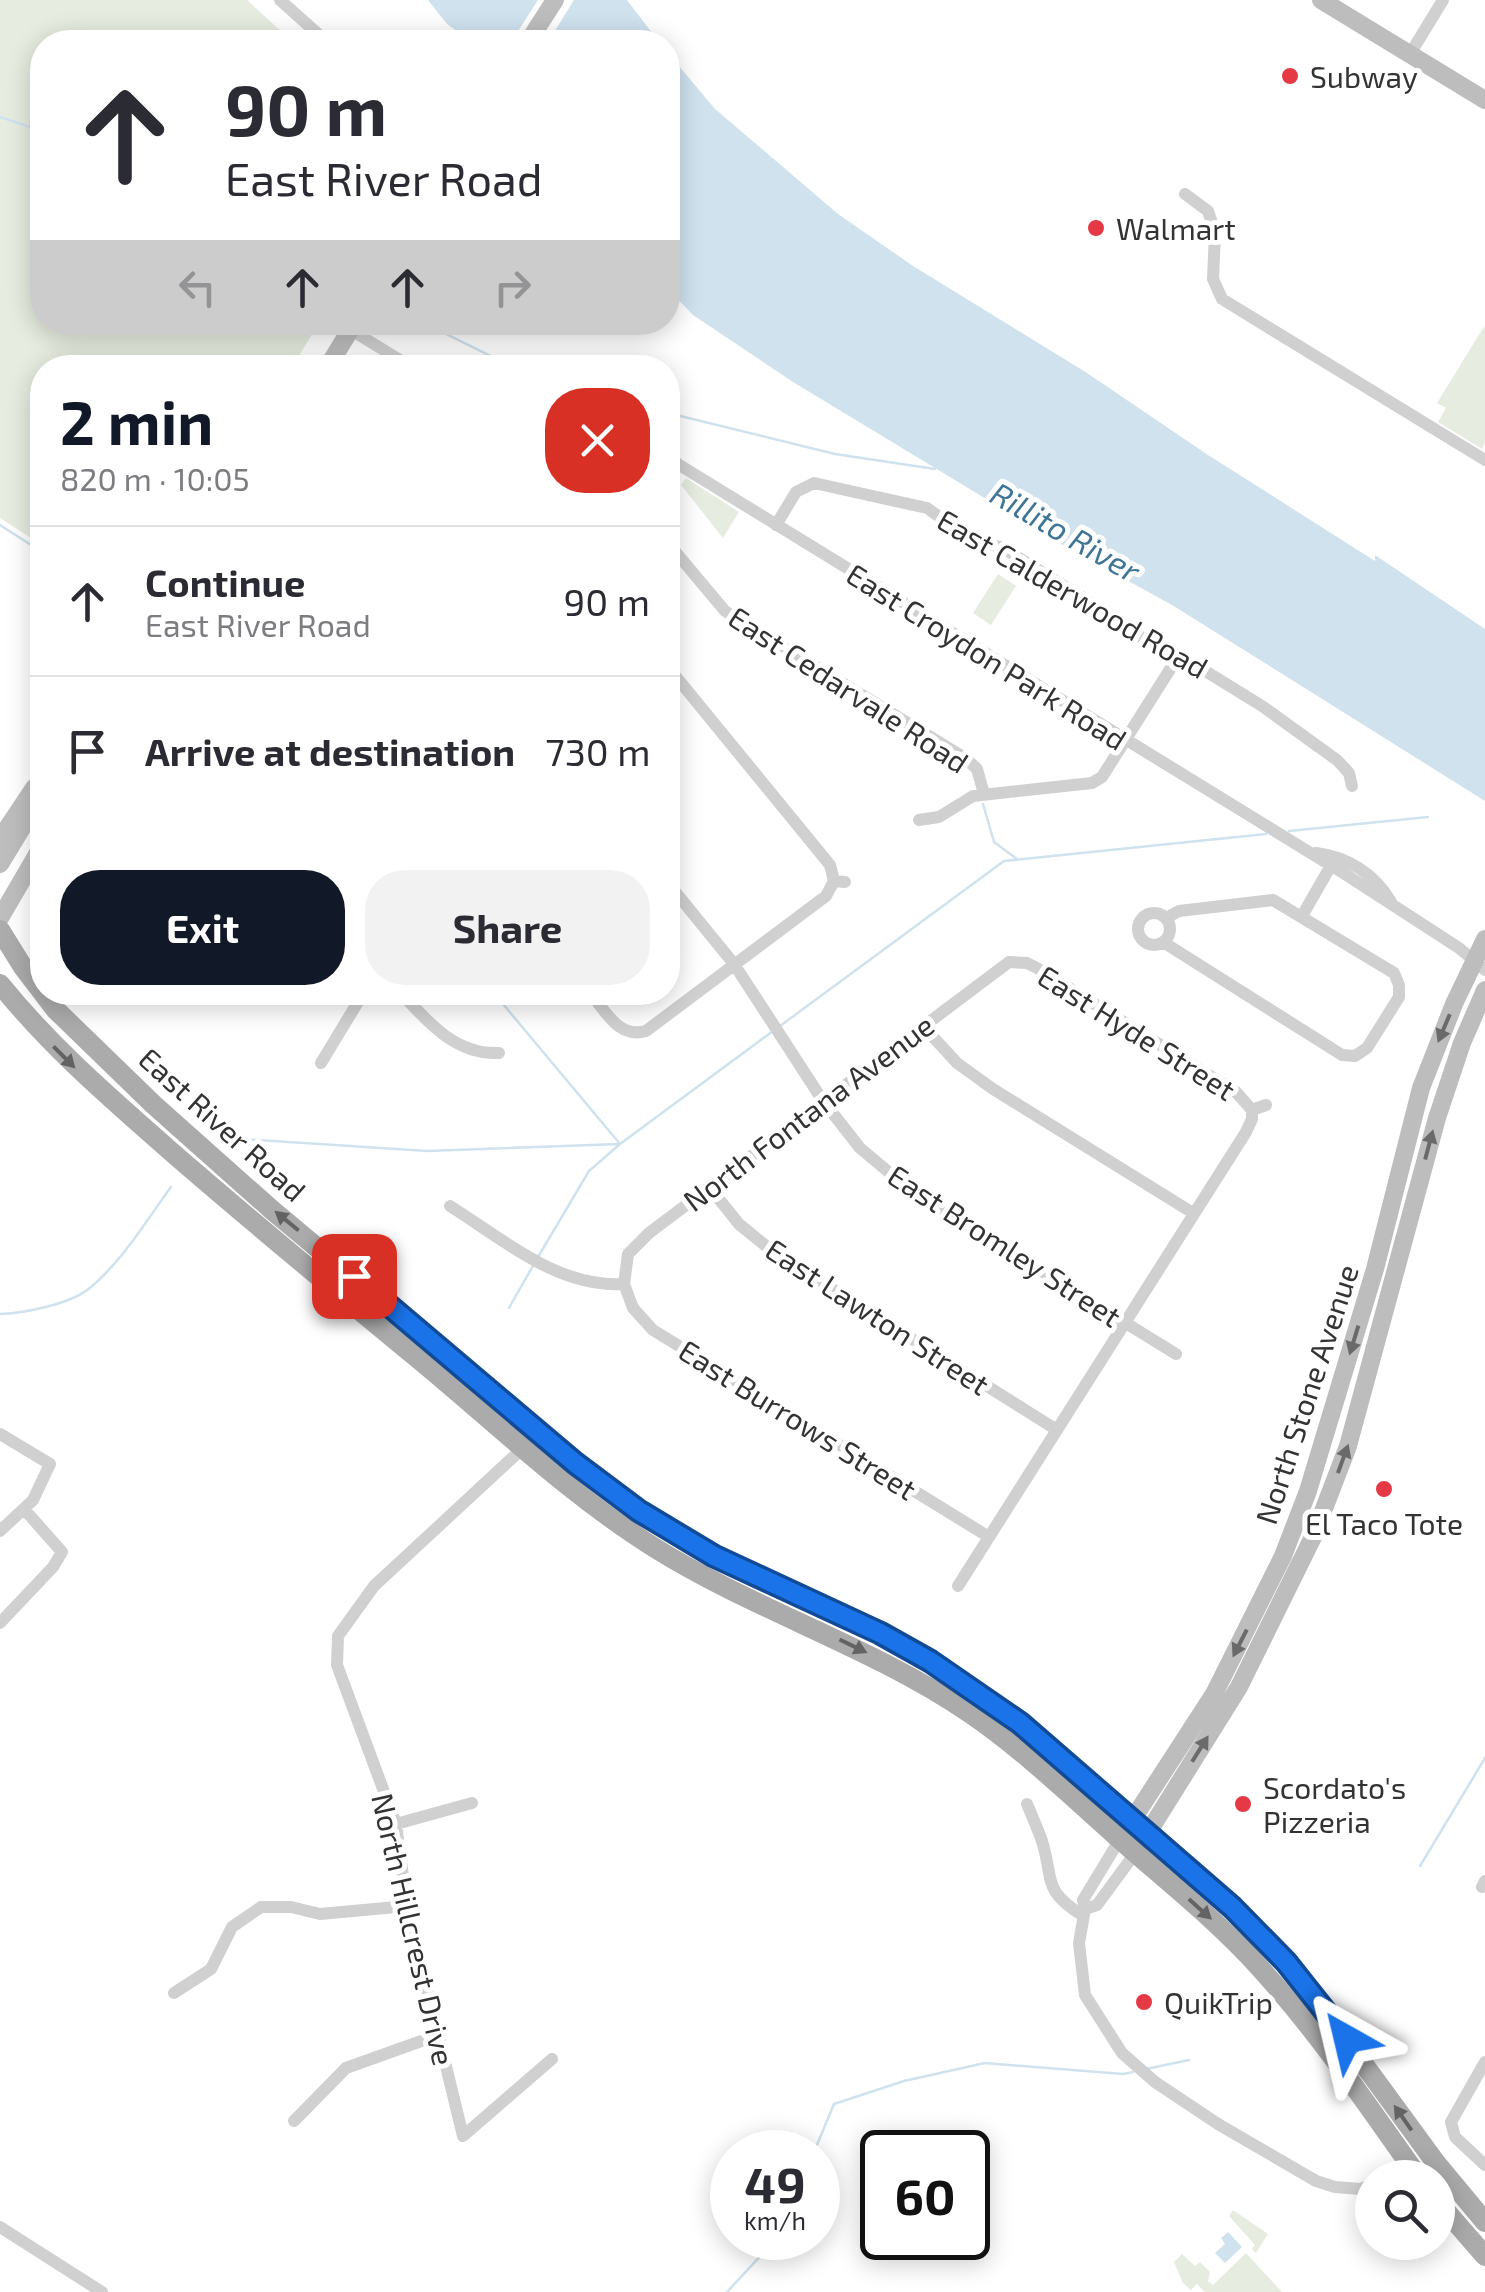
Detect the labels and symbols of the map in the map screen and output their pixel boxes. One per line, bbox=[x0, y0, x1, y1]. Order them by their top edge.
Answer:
place label: Subway bbox=[1310, 58, 1418, 94]
marker: Subway bbox=[1279, 65, 1301, 87]
place label: Walmart bbox=[1116, 210, 1236, 246]
marker: Walmart bbox=[1085, 217, 1107, 239]
water label: Rillito River bbox=[985, 473, 1149, 590]
street label: East Calderwood Road bbox=[931, 501, 1215, 685]
street label: East Croydon Park Road bbox=[840, 555, 1134, 757]
street label: East Cedarvale Road bbox=[722, 598, 976, 780]
street label: East Hyde Street bbox=[1032, 957, 1242, 1107]
street label: North Fontana Avenue bbox=[676, 1006, 940, 1218]
one-way arrow bbox=[1436, 1013, 1452, 1043]
street label: East River Road bbox=[132, 1040, 314, 1208]
one-way arrow bbox=[52, 1045, 76, 1068]
one-way arrow bbox=[1422, 1129, 1438, 1160]
street label: East Bromley Street bbox=[882, 1156, 1128, 1334]
one-way arrow bbox=[274, 1211, 299, 1232]
street label: East Lawton Street bbox=[760, 1230, 996, 1402]
pin bbox=[312, 1234, 397, 1319]
street label: North Stone Avenue bbox=[1247, 1260, 1365, 1528]
one-way arrow bbox=[1346, 1325, 1361, 1355]
street label: East Burrows Street bbox=[673, 1331, 923, 1507]
one-way arrow bbox=[1336, 1443, 1351, 1473]
marker: El Taco Tote bbox=[1373, 1478, 1395, 1500]
place label: El Taco Tote bbox=[1305, 1505, 1463, 1541]
one-way arrow bbox=[1232, 1629, 1249, 1658]
one-way arrow bbox=[839, 1638, 868, 1655]
one-way arrow bbox=[1190, 1736, 1208, 1763]
place label: Scordato's Pizzeria bbox=[1263, 1769, 1406, 1839]
street label: North Hillcrest Drive bbox=[365, 1789, 463, 2069]
marker: Scordato's Pizzeria bbox=[1232, 1793, 1254, 1815]
one-way arrow bbox=[1187, 1897, 1212, 1919]
place label: QuikTrip bbox=[1164, 1984, 1273, 2020]
position arrow bbox=[1295, 1987, 1399, 2091]
marker: QuikTrip bbox=[1133, 1991, 1155, 2013]
one-way arrow bbox=[1394, 2105, 1413, 2131]
speed limit sign: 60 bbox=[860, 2130, 990, 2260]

